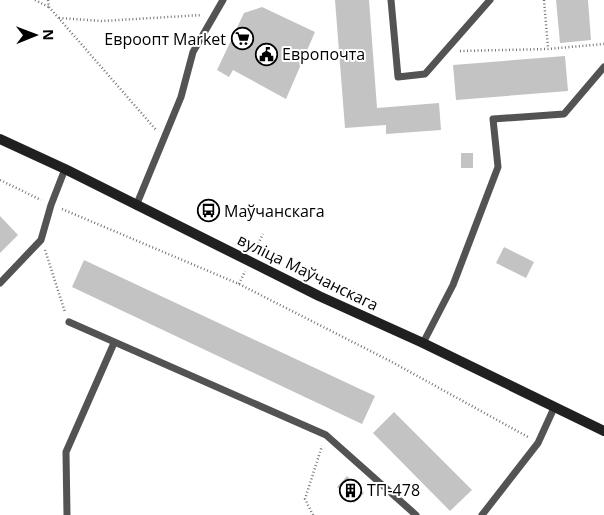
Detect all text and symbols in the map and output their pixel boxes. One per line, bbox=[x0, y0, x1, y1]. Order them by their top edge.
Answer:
north arrow bbox=[10, 10, 60, 60]
supermarket icon: Евроопт Market bbox=[230, 27, 254, 51]
place label: Евроопт Market bbox=[104, 28, 226, 50]
text: N bbox=[39, 29, 58, 41]
public building icon: Европочта bbox=[254, 42, 278, 66]
place label: Европочта bbox=[282, 43, 365, 65]
bus stop icon: Маўчанскага bbox=[196, 199, 220, 223]
place label: Маўчанскага bbox=[224, 200, 325, 222]
street label: вуліца Маўчанскага bbox=[234, 228, 382, 316]
building icon: ТП-478 bbox=[339, 478, 363, 502]
place label: ТП-478 bbox=[367, 479, 420, 501]

